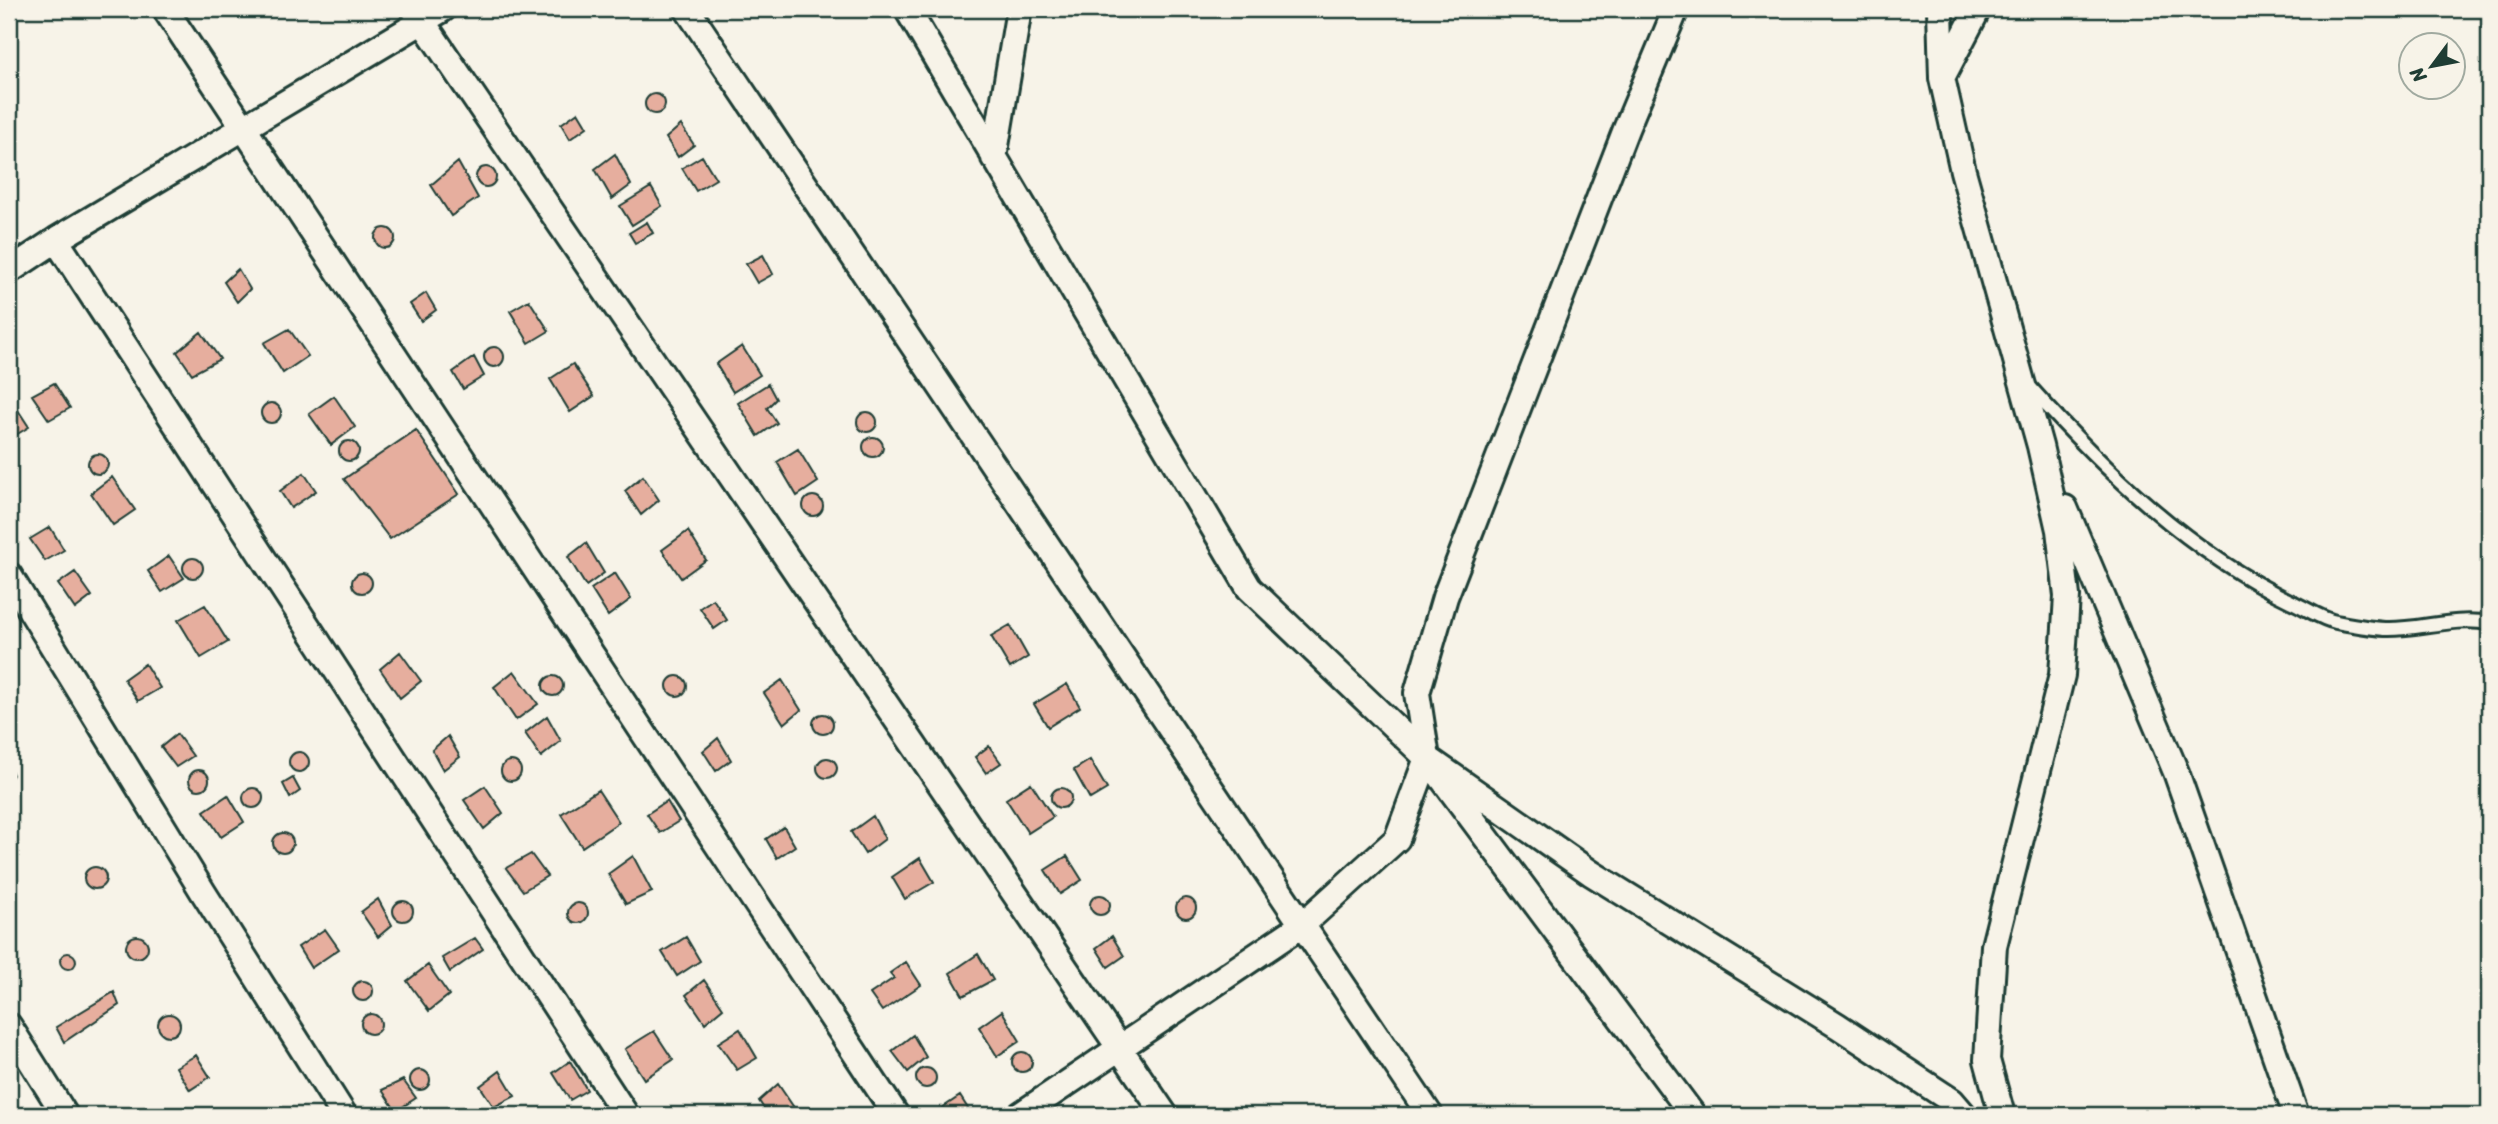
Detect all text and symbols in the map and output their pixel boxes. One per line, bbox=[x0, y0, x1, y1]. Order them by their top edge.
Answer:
north arrow bbox=[2396, 32, 2466, 102]
text: N bbox=[2400, 60, 2436, 90]

